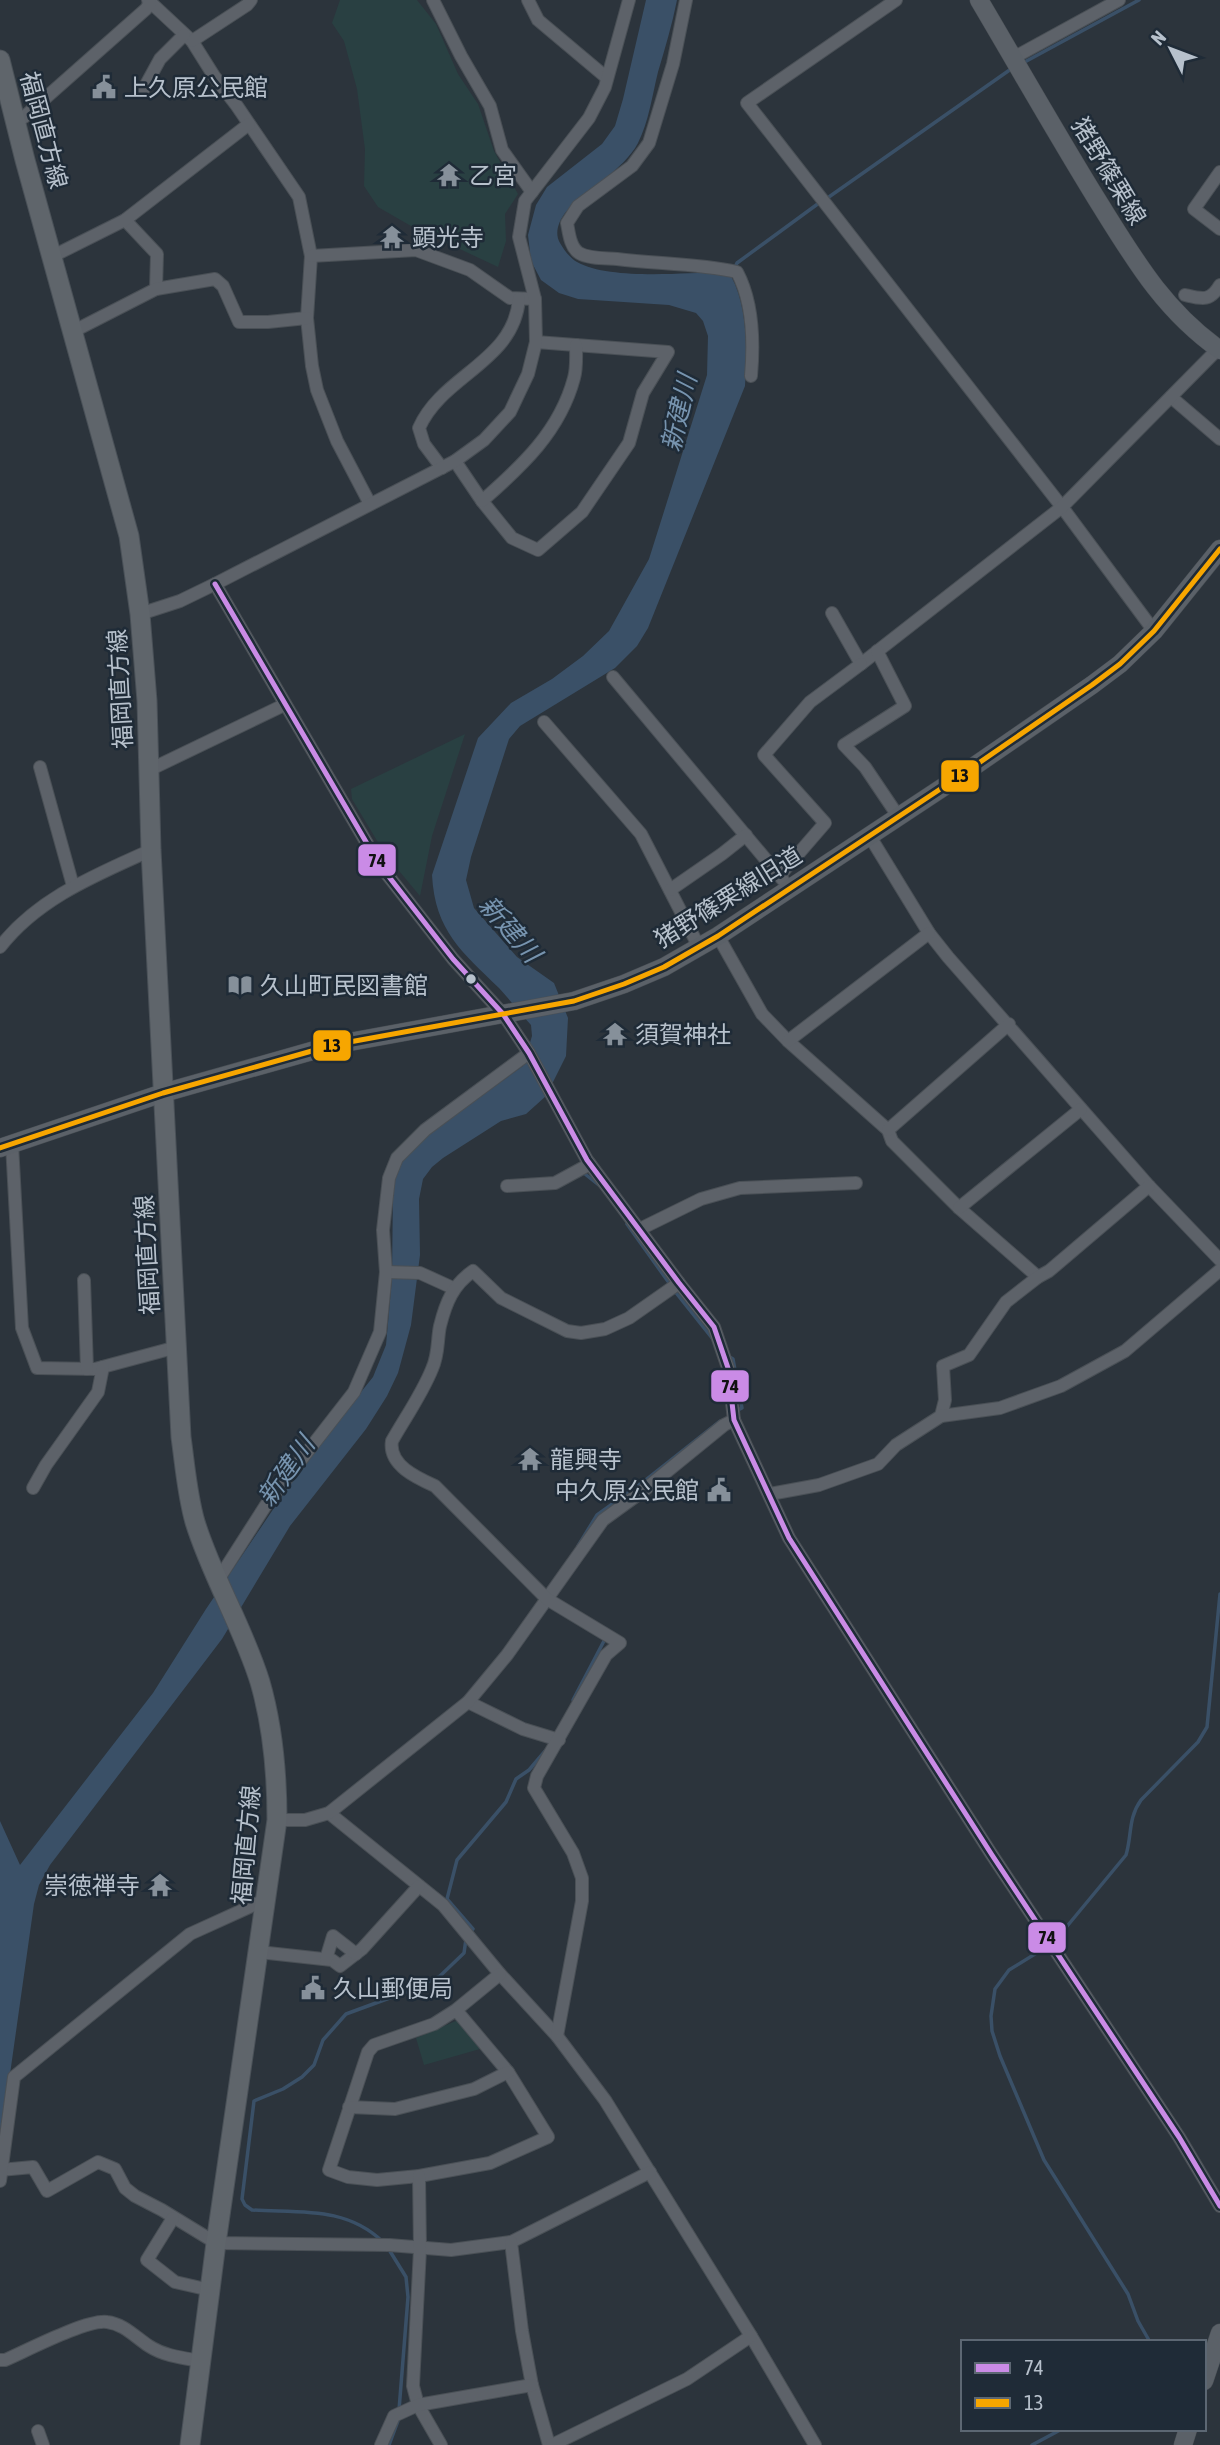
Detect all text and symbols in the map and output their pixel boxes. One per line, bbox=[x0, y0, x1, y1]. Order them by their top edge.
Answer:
north arrow bbox=[1136, 14, 1206, 84]
text: N bbox=[1146, 26, 1170, 49]
street label: 福岡直方線 bbox=[15, 69, 73, 191]
public building icon: 上久原公民館 bbox=[90, 73, 118, 101]
place label: 上久原公民館 bbox=[124, 74, 268, 101]
street label: 猪野篠栗線 bbox=[1067, 113, 1151, 229]
temple icon: 乙宮 bbox=[435, 161, 463, 189]
place label: 乙宮 bbox=[469, 162, 517, 189]
temple icon: 顕光寺 bbox=[378, 223, 406, 251]
place label: 顕光寺 bbox=[412, 224, 484, 251]
water label: 新建川 bbox=[656, 369, 703, 454]
street label: 福岡直方線 bbox=[103, 628, 137, 750]
line badge: 13 bbox=[940, 759, 980, 793]
text: 13 bbox=[951, 764, 969, 786]
street label: 猪野篠栗線旧道 bbox=[650, 841, 806, 953]
line badge: 74 bbox=[357, 843, 397, 877]
text: 74 bbox=[368, 849, 386, 871]
water label: 新建川 bbox=[473, 890, 549, 971]
library icon: 久山町民図書館 bbox=[226, 971, 254, 999]
place label: 久山町民図書館 bbox=[260, 972, 428, 999]
unlabelled marker bbox=[464, 972, 478, 986]
temple icon: 須賀神社 bbox=[601, 1020, 629, 1048]
place label: 須賀神社 bbox=[635, 1021, 731, 1048]
line badge: 13 bbox=[312, 1029, 352, 1062]
text: 13 bbox=[323, 1034, 341, 1056]
street label: 福岡直方線 bbox=[130, 1194, 164, 1316]
line badge: 74 bbox=[710, 1369, 750, 1403]
text: 74 bbox=[721, 1375, 739, 1397]
water label: 新建川 bbox=[251, 1428, 322, 1512]
temple icon: 龍興寺 bbox=[516, 1445, 544, 1473]
place label: 龍興寺 bbox=[550, 1446, 622, 1473]
public building icon: 中久原公民館 bbox=[705, 1476, 733, 1504]
place label: 中久原公民館 bbox=[555, 1477, 699, 1504]
street label: 福岡直方線 bbox=[227, 1784, 265, 1906]
temple icon: 崇徳禅寺 bbox=[146, 1871, 174, 1899]
place label: 崇徳禅寺 bbox=[44, 1872, 140, 1899]
line badge: 74 bbox=[1027, 1921, 1067, 1954]
text: 74 bbox=[1038, 1926, 1056, 1948]
public building icon: 久山郵便局 bbox=[299, 1974, 327, 2002]
place label: 久山郵便局 bbox=[333, 1975, 453, 2002]
legend bbox=[961, 2340, 1206, 2431]
text: 74 bbox=[1024, 2355, 1044, 2379]
text: 13 bbox=[1024, 2390, 1044, 2414]

